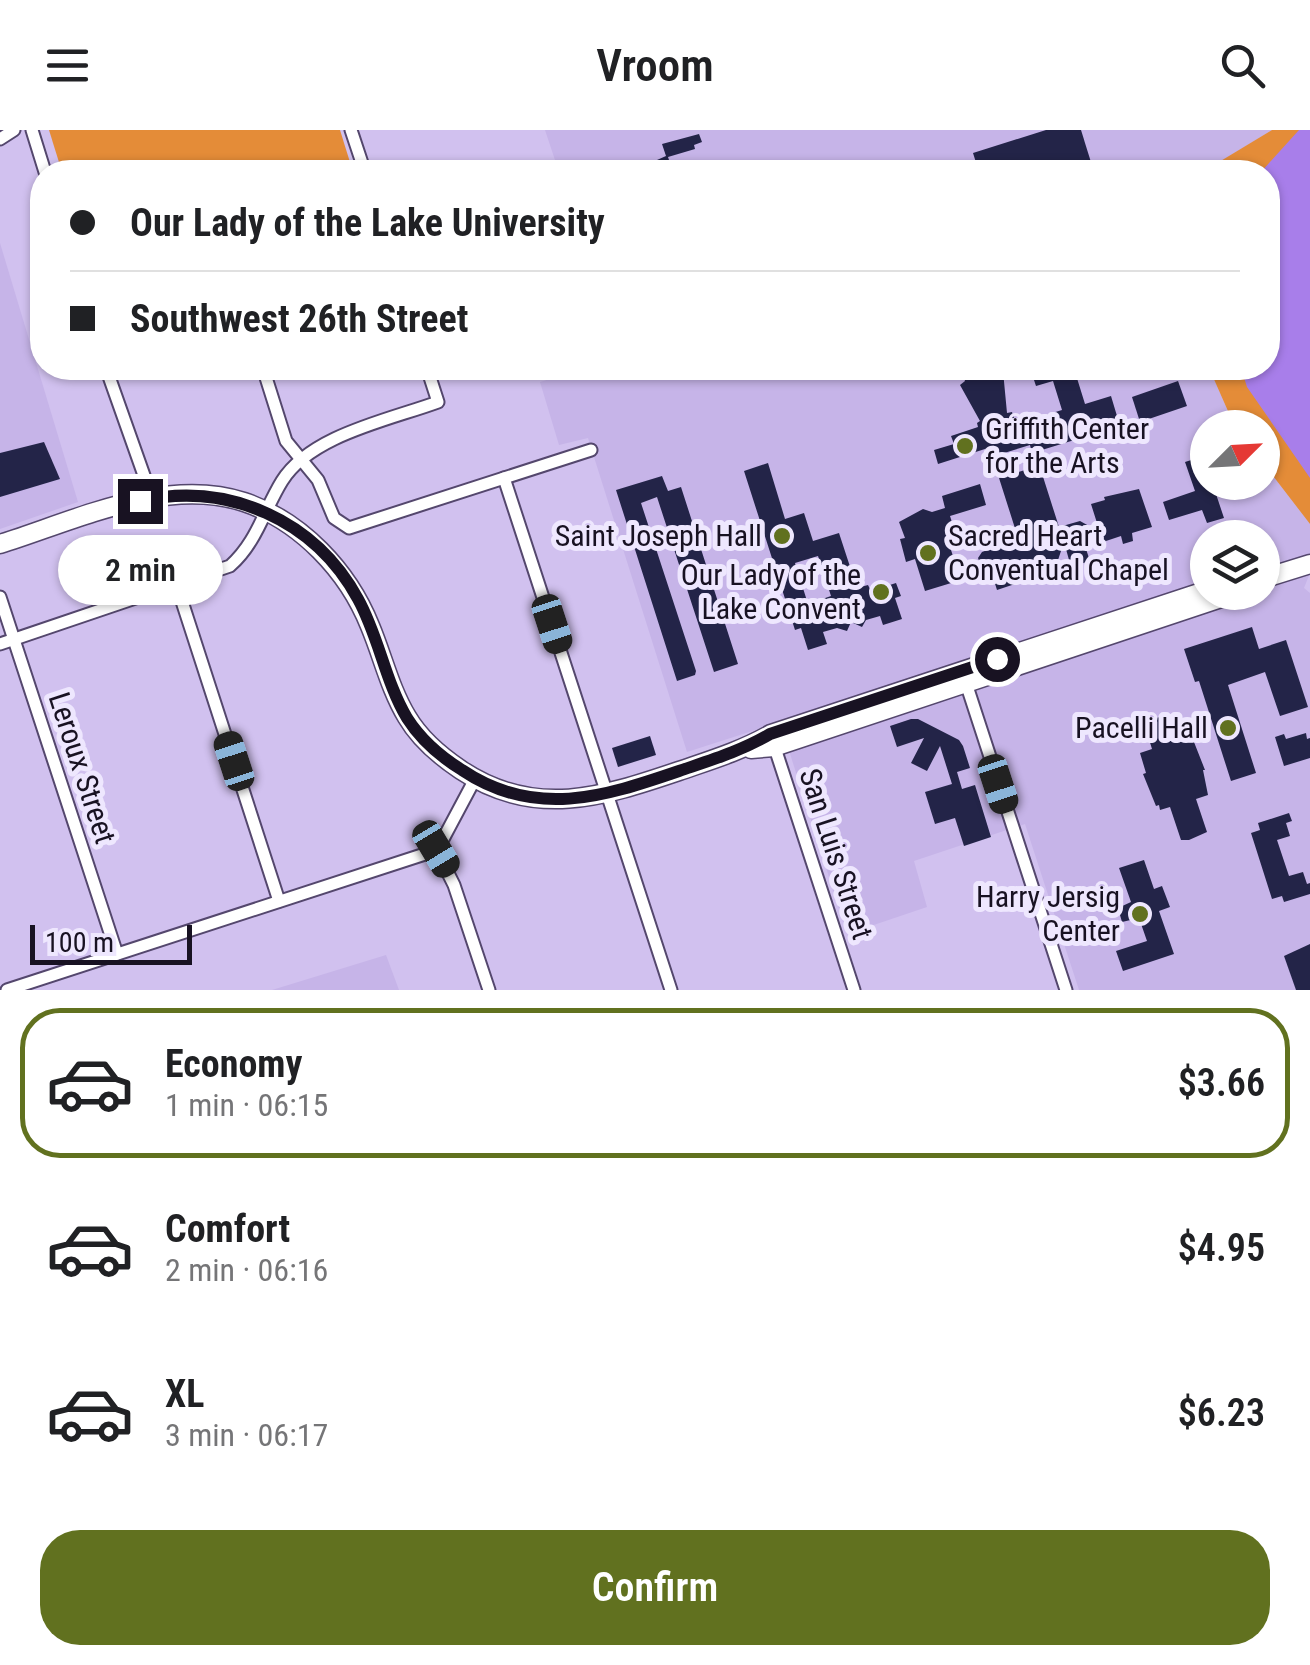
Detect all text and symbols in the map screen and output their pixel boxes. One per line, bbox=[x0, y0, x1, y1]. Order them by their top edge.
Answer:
icon: menu bbox=[40, 38, 95, 93]
icon: search bbox=[1215, 38, 1270, 93]
text: Vroom bbox=[596, 39, 714, 92]
text: Our Lady of the Lake University bbox=[130, 201, 605, 245]
text: Southwest 26th Street bbox=[130, 297, 468, 341]
north arrow bbox=[1190, 410, 1280, 500]
map controls bbox=[1190, 410, 1280, 610]
place label: Griffith Center for the Arts bbox=[985, 411, 1149, 480]
marker: Griffith Center for the Arts bbox=[954, 435, 976, 457]
route end bbox=[118, 479, 163, 524]
place label: Saint Joseph Hall bbox=[555, 518, 762, 553]
place label: Sacred Heart Conventual Chapel bbox=[948, 518, 1169, 587]
button: layers bbox=[1190, 520, 1280, 610]
marker: Saint Joseph Hall bbox=[771, 525, 793, 547]
callout: 2 min bbox=[58, 536, 222, 606]
marker: Sacred Heart Conventual Chapel bbox=[917, 542, 939, 564]
text: 2 min bbox=[105, 551, 176, 589]
place label: Our Lady of the Lake Convent bbox=[681, 557, 861, 626]
marker: Our Lady of the Lake Convent bbox=[870, 581, 892, 603]
car bbox=[528, 591, 576, 657]
route start bbox=[975, 637, 1020, 682]
street label: Leroux Street bbox=[42, 688, 123, 848]
place label: Pacelli Hall bbox=[1075, 710, 1208, 745]
marker: Pacelli Hall bbox=[1217, 717, 1239, 739]
car bbox=[210, 728, 258, 794]
car bbox=[974, 751, 1022, 817]
street label: San Luis Street bbox=[792, 764, 881, 944]
car bbox=[408, 816, 464, 882]
place label: Harry Jersig Center bbox=[976, 879, 1120, 948]
marker: Harry Jersig Center bbox=[1129, 903, 1151, 925]
scale bar bbox=[30, 920, 192, 964]
text: 100 m bbox=[45, 926, 114, 959]
icon: car bbox=[45, 1038, 135, 1128]
text: Economy bbox=[165, 1042, 302, 1086]
text: $3.66 bbox=[1178, 1061, 1265, 1105]
text: 1 min · 06:15 bbox=[165, 1086, 328, 1124]
icon: car bbox=[45, 1203, 135, 1293]
text: Comfort bbox=[165, 1207, 290, 1251]
text: $4.95 bbox=[1178, 1226, 1265, 1270]
text: 2 min · 06:16 bbox=[165, 1251, 328, 1289]
icon: car bbox=[45, 1368, 135, 1458]
text: XL bbox=[165, 1372, 204, 1416]
text: $6.23 bbox=[1178, 1391, 1265, 1435]
text: 3 min · 06:17 bbox=[165, 1416, 328, 1454]
button: Confirm bbox=[40, 1530, 1270, 1645]

